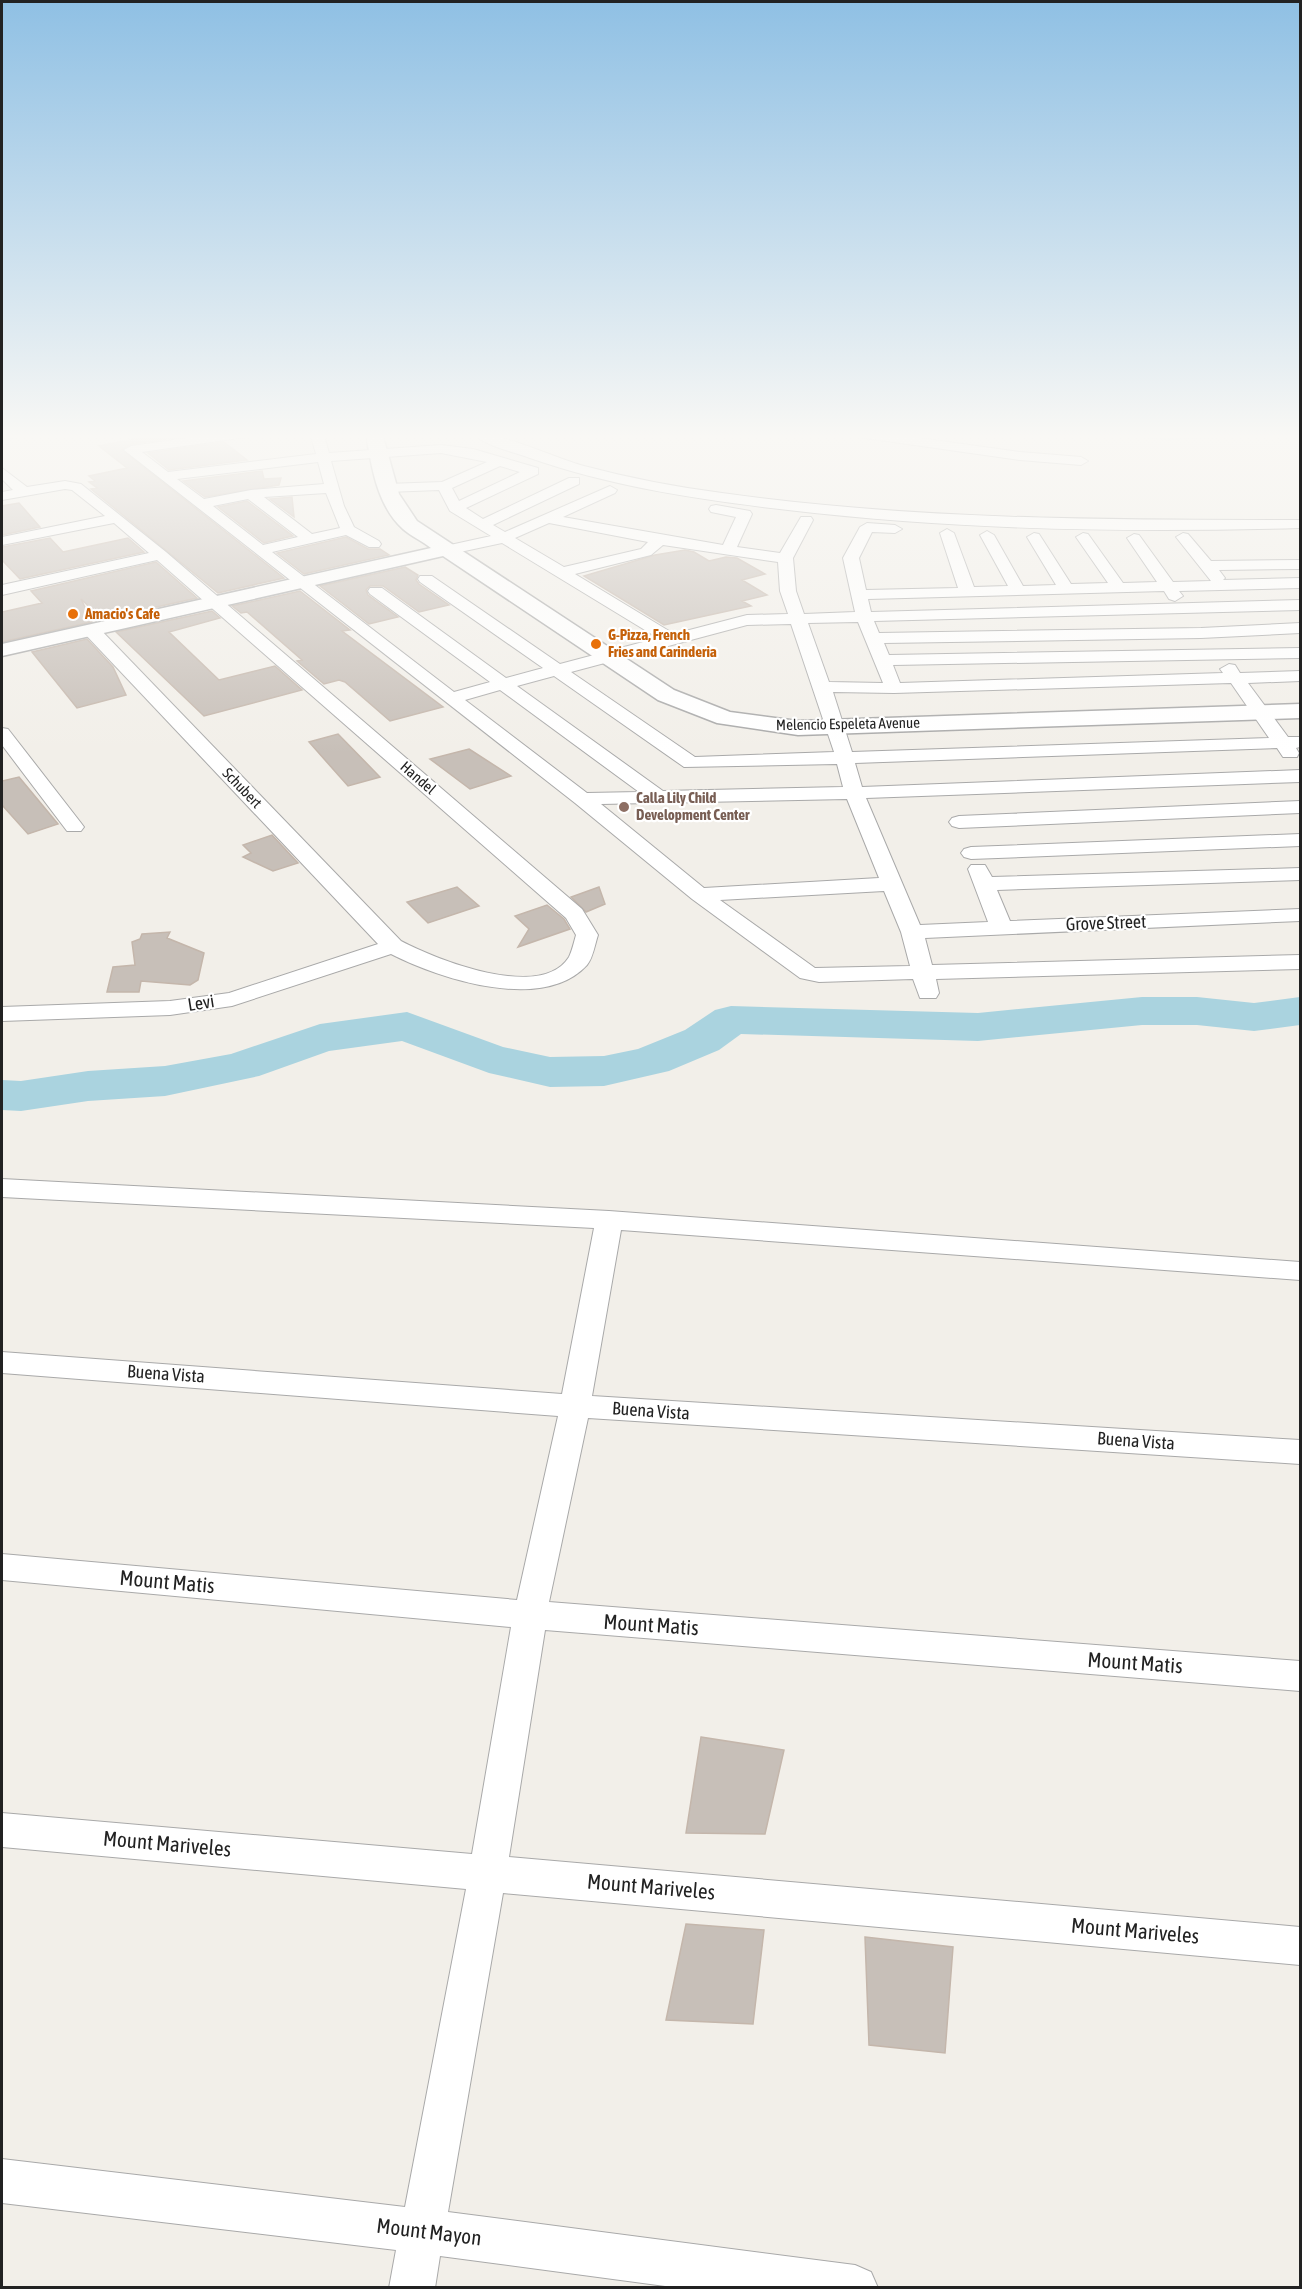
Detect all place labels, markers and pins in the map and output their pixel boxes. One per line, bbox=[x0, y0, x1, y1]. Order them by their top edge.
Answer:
place label: Amacio's Cafe bbox=[84, 605, 160, 622]
marker: Amacio's Cafe bbox=[66, 607, 80, 621]
place label: G-Pizza, French Fries and Carinderia bbox=[608, 626, 717, 660]
marker: G-Pizza, French Fries and Carinderia bbox=[589, 637, 603, 651]
place label: Calla Lily Child Development Center bbox=[636, 789, 750, 823]
marker: Calla Lily Child Development Center bbox=[617, 800, 631, 814]

